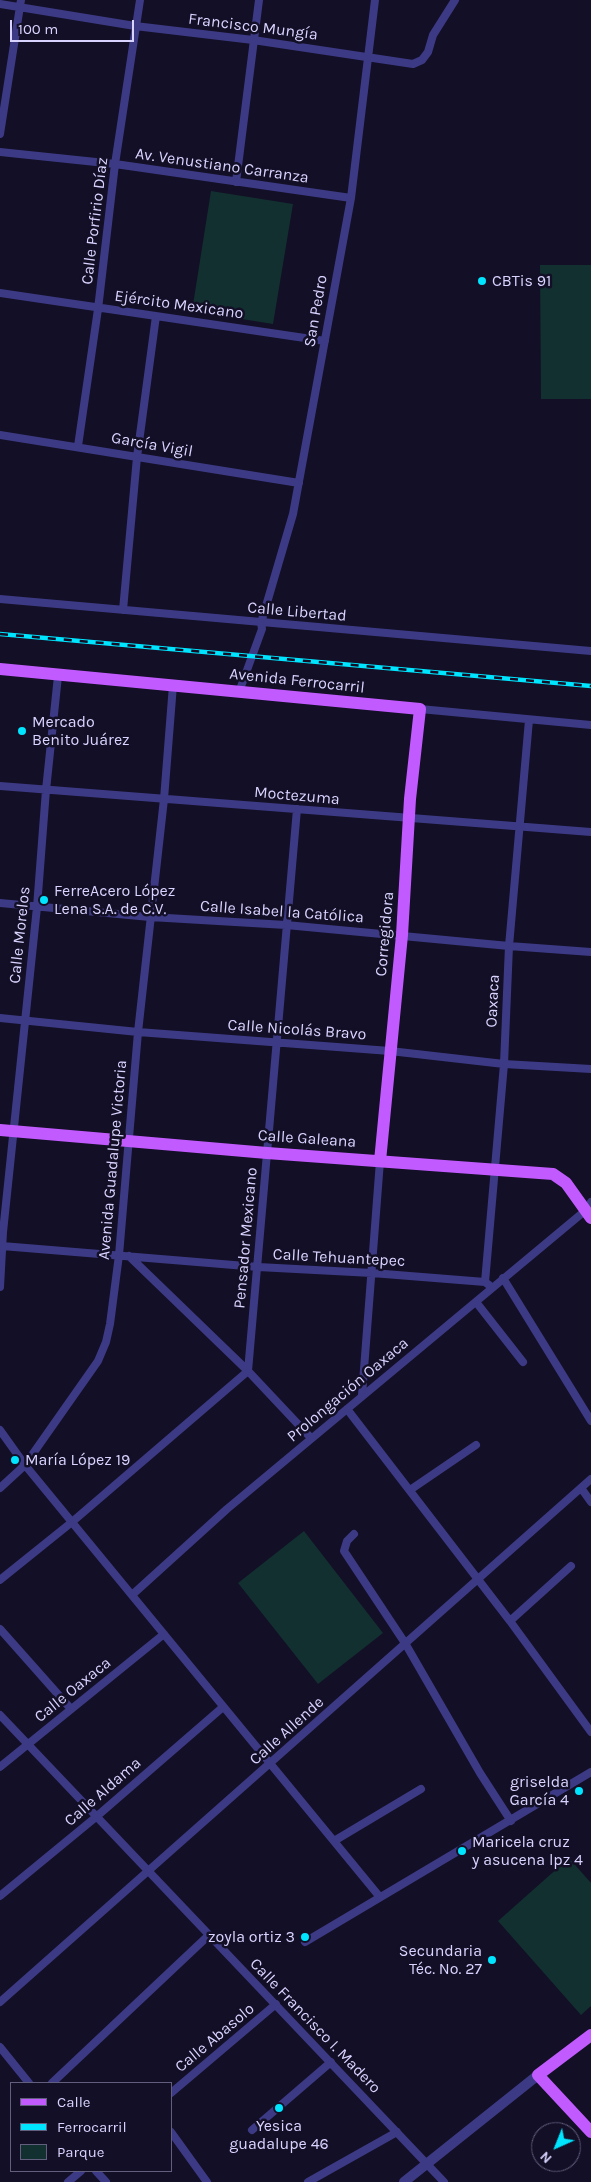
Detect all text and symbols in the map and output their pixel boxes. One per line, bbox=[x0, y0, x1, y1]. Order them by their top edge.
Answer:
scale bar bbox=[12, 10, 136, 42]
street label: Francisco Mungía bbox=[187, 10, 319, 44]
text: 100 m bbox=[18, 20, 58, 38]
street label: Av. Venustiano Carranza bbox=[134, 144, 310, 188]
street label: Calle Porfirio Díaz bbox=[78, 156, 112, 286]
place label: CBTis 91 bbox=[492, 271, 551, 291]
street label: San Pedro bbox=[300, 273, 332, 349]
marker: CBTis 91 bbox=[476, 275, 488, 287]
street label: Ejército Mexicano bbox=[113, 286, 245, 324]
street label: García Vigil bbox=[110, 428, 194, 462]
street label: Calle Libertad bbox=[247, 598, 347, 626]
street label: Avenida Ferrocarril bbox=[228, 664, 366, 698]
place label: Mercado Benito Juárez bbox=[32, 712, 130, 750]
marker: Mercado Benito Juárez bbox=[16, 725, 28, 737]
street label: Moctezuma bbox=[253, 783, 341, 809]
place label: FerreAcero López Lena S.A. de C.V. bbox=[54, 881, 175, 919]
street label: Calle Morelos bbox=[5, 886, 35, 984]
street label: Corregidora bbox=[372, 891, 398, 977]
marker: FerreAcero López Lena S.A. de C.V. bbox=[38, 894, 50, 906]
street label: Calle Isabel la Católica bbox=[200, 897, 364, 927]
street label: Oaxaca bbox=[482, 974, 504, 1028]
street label: Calle Nicolás Bravo bbox=[227, 1016, 367, 1044]
street label: Avenida Guadalupe Victoria bbox=[95, 1059, 131, 1261]
street label: Calle Galeana bbox=[257, 1126, 357, 1152]
street label: Pensador Mexicano bbox=[230, 1166, 262, 1310]
street label: Calle Tehuantepec bbox=[272, 1245, 406, 1271]
street label: Prolongación Oaxaca bbox=[283, 1334, 413, 1446]
place label: María López 19 bbox=[25, 1450, 130, 1470]
marker: María López 19 bbox=[9, 1454, 21, 1466]
street label: Calle Oaxaca bbox=[31, 1653, 115, 1727]
street label: Calle Allende bbox=[246, 1693, 328, 1769]
street label: Calle Aldama bbox=[61, 1753, 145, 1831]
place label: griselda García 4 bbox=[510, 1772, 569, 1810]
marker: griselda García 4 bbox=[573, 1785, 585, 1797]
place label: Maricela cruz y asucena lpz 4 bbox=[472, 1832, 583, 1870]
marker: Maricela cruz y asucena lpz 4 bbox=[456, 1845, 468, 1857]
place label: zoyla ortiz 3 bbox=[208, 1927, 295, 1947]
marker: zoyla ortiz 3 bbox=[299, 1931, 311, 1943]
place label: Secundaria Téc. No. 27 bbox=[399, 1941, 482, 1979]
marker: Secundaria Téc. No. 27 bbox=[486, 1954, 498, 1966]
street label: Calle Francisco I. Madero bbox=[246, 1955, 384, 2097]
street label: Calle Abasolo bbox=[172, 1999, 258, 2077]
legend bbox=[10, 2082, 172, 2172]
text: Calle bbox=[57, 2093, 91, 2111]
marker: Yesica guadalupe 46 bbox=[273, 2102, 285, 2114]
place label: Yesica guadalupe 46 bbox=[229, 2116, 329, 2154]
text: Ferrocarril bbox=[57, 2118, 127, 2136]
north arrow bbox=[531, 2122, 581, 2172]
text: Parque bbox=[57, 2143, 105, 2161]
text: N bbox=[536, 2148, 555, 2167]

